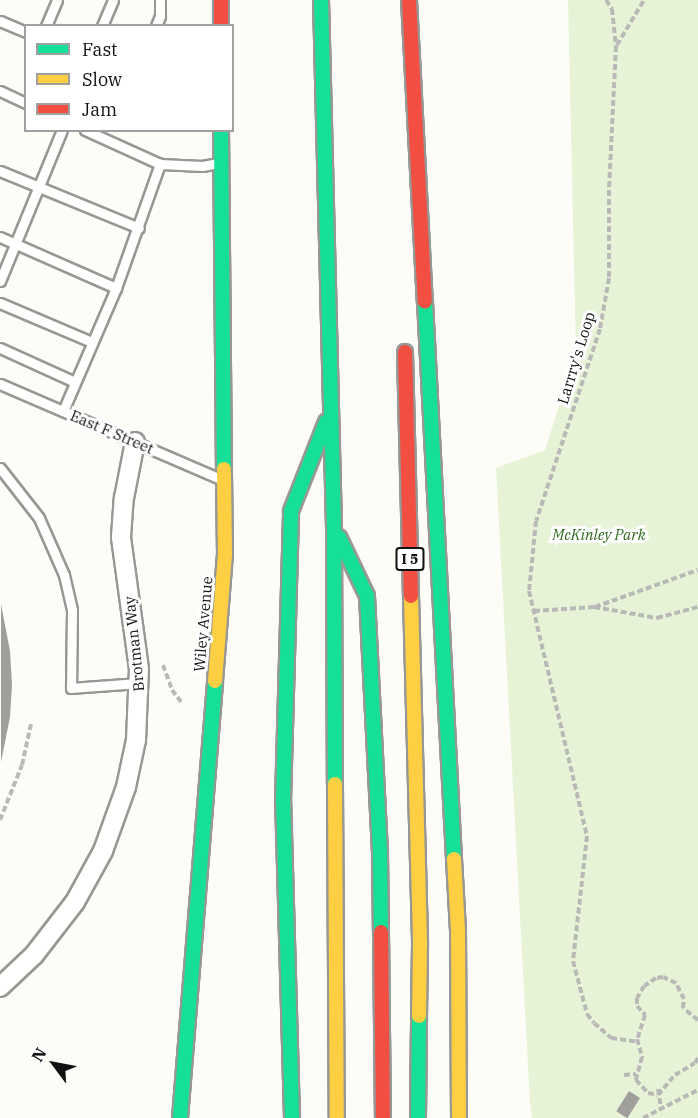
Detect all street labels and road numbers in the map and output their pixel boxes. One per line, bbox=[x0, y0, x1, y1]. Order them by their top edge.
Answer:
street label: Larrry's Loop bbox=[553, 310, 599, 406]
street label: East F Street bbox=[68, 406, 156, 458]
road number: I 5 bbox=[395, 548, 425, 570]
street label: Wiley Avenue bbox=[190, 576, 216, 672]
street label: Brotman Way bbox=[120, 595, 148, 693]

